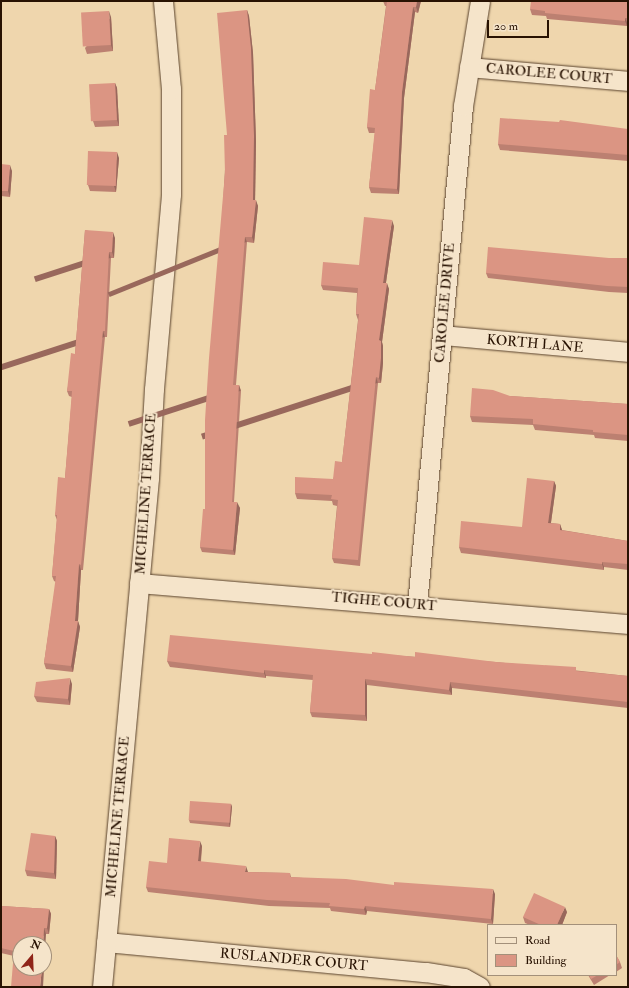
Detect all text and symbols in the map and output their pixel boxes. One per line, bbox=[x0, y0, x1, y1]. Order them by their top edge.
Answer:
scale bar bbox=[489, 12, 551, 38]
text: 20 m bbox=[494, 19, 518, 34]
street label: CAROLEE COURT bbox=[485, 60, 613, 88]
street label: CAROLEE DRIVE bbox=[431, 242, 459, 364]
street label: KORTH LANE bbox=[486, 331, 584, 357]
street label: MICHELINE TERRACE bbox=[132, 413, 160, 575]
street label: TIGHE COURT bbox=[331, 589, 437, 615]
street label: MICHELINE TERRACE bbox=[103, 736, 133, 898]
legend bbox=[487, 924, 617, 976]
text: Road bbox=[525, 933, 550, 948]
north arrow bbox=[12, 936, 52, 976]
text: N bbox=[29, 937, 43, 953]
street label: RUSLANDER COURT bbox=[219, 945, 369, 975]
text: Building bbox=[525, 953, 566, 968]

